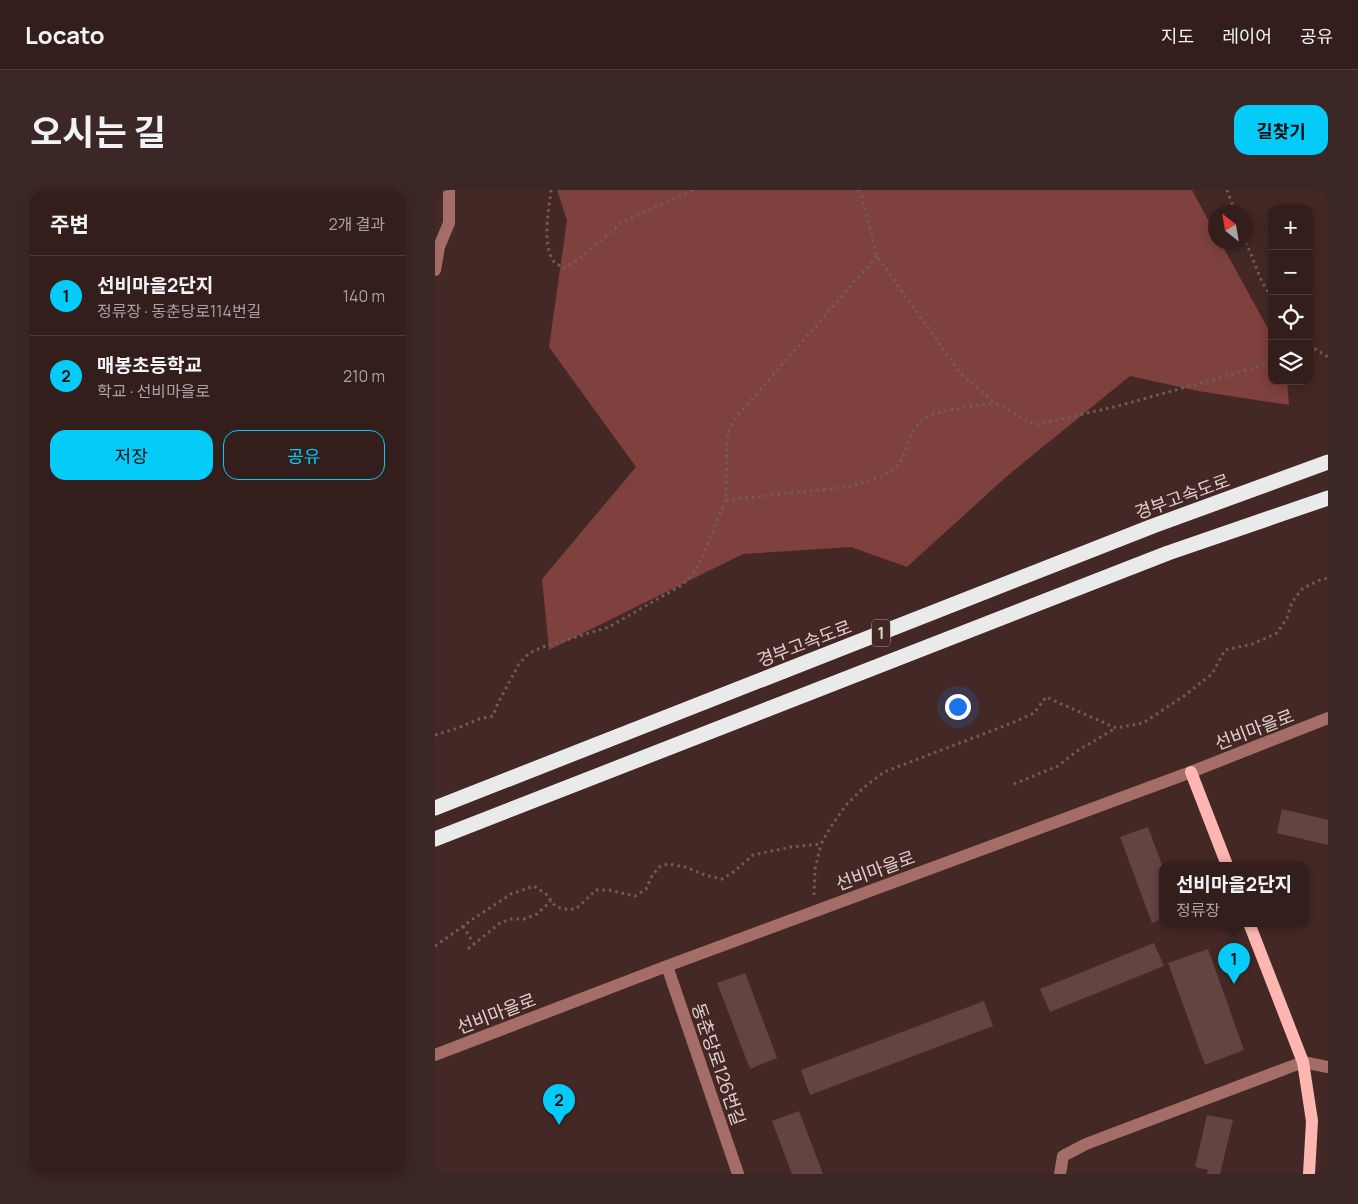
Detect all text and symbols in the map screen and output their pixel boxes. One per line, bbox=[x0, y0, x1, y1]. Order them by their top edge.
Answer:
text: Locato bbox=[25, 18, 105, 51]
text: 지도 bbox=[1161, 24, 1194, 48]
text: 레이어 bbox=[1222, 24, 1272, 48]
text: 공유 bbox=[1300, 24, 1333, 48]
button: 길찾기 bbox=[1234, 105, 1328, 155]
text: 오시는 길 bbox=[30, 108, 166, 156]
north arrow bbox=[1208, 205, 1253, 250]
map controls bbox=[1268, 205, 1313, 385]
button: + bbox=[1268, 205, 1313, 250]
text: 주변 bbox=[50, 210, 89, 238]
text: 2개 결과 bbox=[329, 213, 385, 235]
button: − bbox=[1268, 250, 1313, 295]
text: 선비마을2단지 bbox=[97, 272, 213, 298]
text: 1 bbox=[62, 285, 70, 307]
text: 140 m bbox=[343, 285, 385, 307]
button: locate bbox=[1268, 295, 1313, 340]
text: 정류장 · 동춘당로114번길 bbox=[97, 300, 261, 322]
button: layers bbox=[1268, 340, 1313, 385]
text: 매봉초등학교 bbox=[97, 352, 202, 378]
text: 2 bbox=[61, 365, 71, 387]
text: 210 m bbox=[343, 365, 385, 387]
text: 학교 · 선비마을로 bbox=[97, 380, 210, 402]
button: 저장 bbox=[50, 430, 213, 480]
button: 공유 bbox=[223, 430, 385, 480]
street label: 경부고속도로 bbox=[1131, 468, 1233, 524]
street label: 경부고속도로 bbox=[753, 614, 855, 672]
road number: 1 bbox=[872, 619, 890, 646]
your location bbox=[945, 694, 971, 720]
street label: 선비마을로 bbox=[1211, 703, 1297, 755]
street label: 선비마을로 bbox=[832, 845, 918, 895]
popup bbox=[1159, 862, 1309, 927]
text: 선비마을2단지 bbox=[1176, 871, 1292, 897]
text: 정류장 bbox=[1176, 899, 1220, 921]
pin: 1 bbox=[1218, 943, 1250, 984]
street label: 선비마을로 bbox=[453, 987, 539, 1039]
street label: 동춘당로126번길 bbox=[687, 1000, 751, 1128]
pin: 2 bbox=[543, 1084, 575, 1125]

